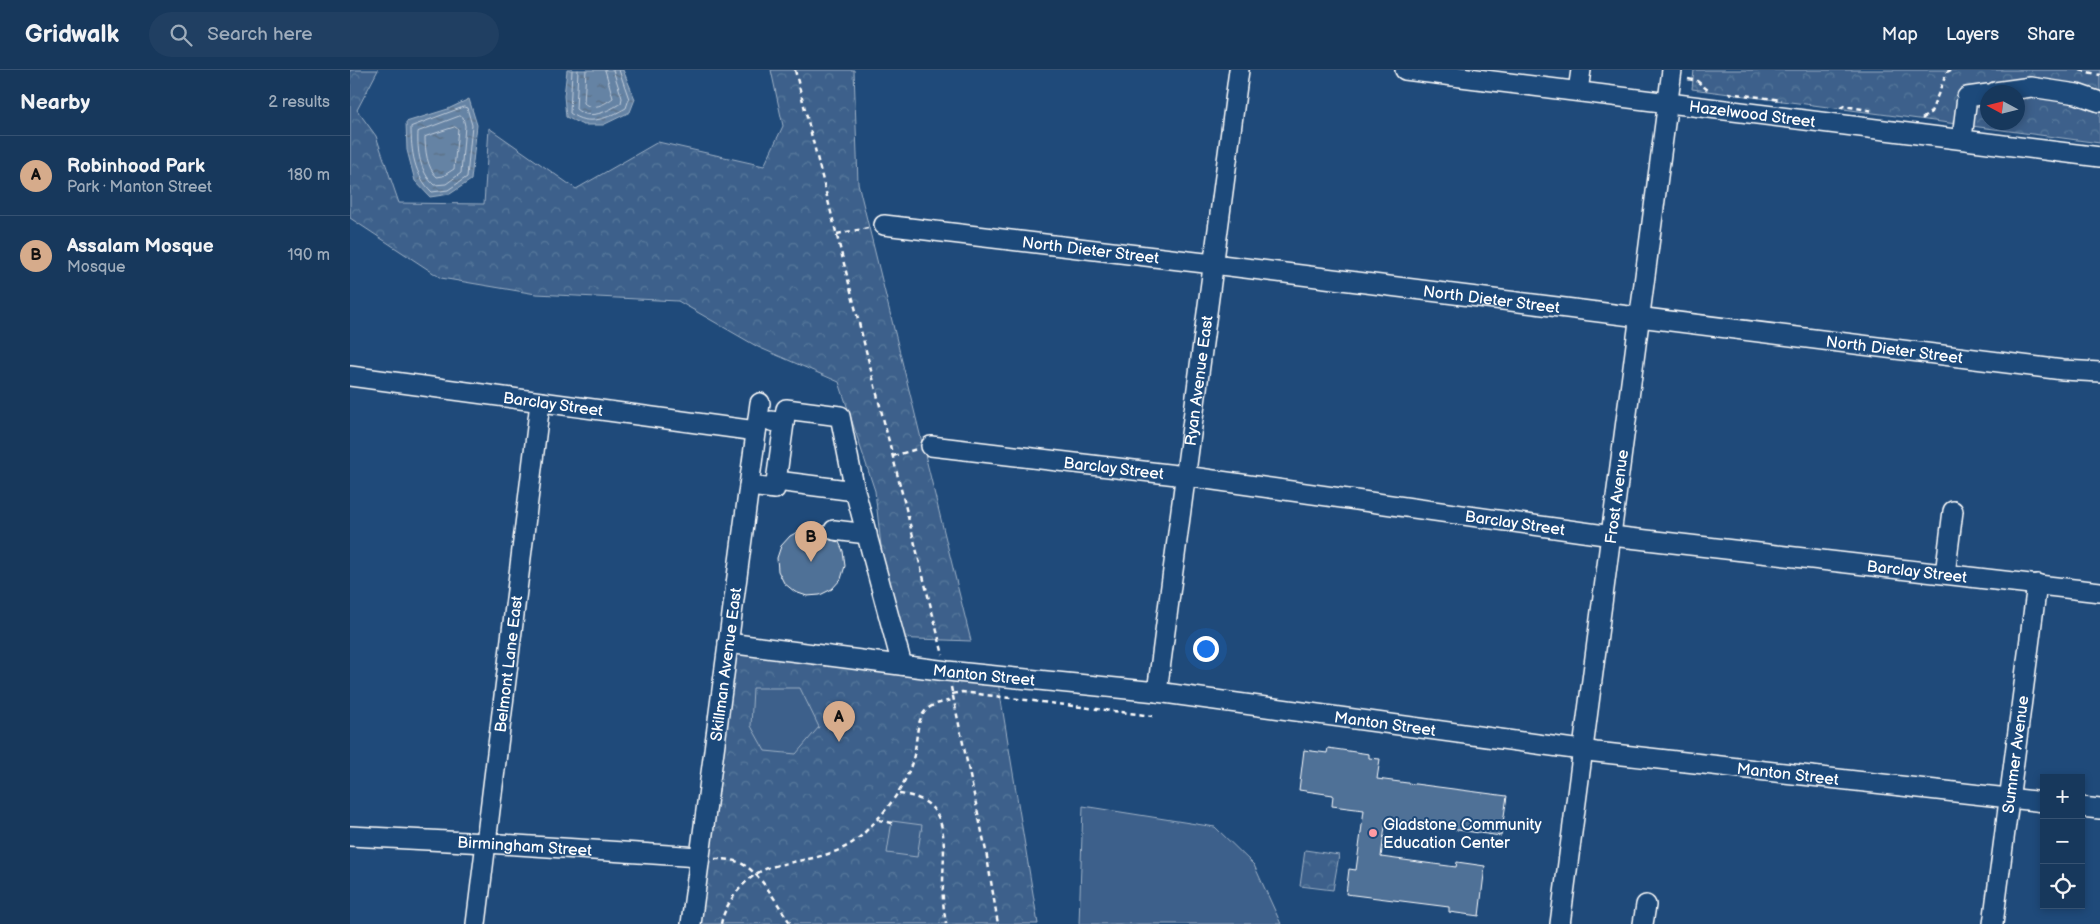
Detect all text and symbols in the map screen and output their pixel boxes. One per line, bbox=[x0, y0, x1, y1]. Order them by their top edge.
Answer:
search box bbox=[149, 12, 499, 57]
text: Gridwalk bbox=[25, 20, 119, 49]
icon: search bbox=[167, 21, 195, 49]
text: Search here bbox=[207, 23, 312, 46]
text: Map bbox=[1882, 24, 1918, 45]
text: Layers bbox=[1946, 24, 1999, 45]
text: Share bbox=[2027, 24, 2075, 45]
north arrow bbox=[1980, 85, 2025, 130]
text: Nearby bbox=[20, 90, 90, 115]
text: 2 results bbox=[268, 93, 330, 112]
street label: Hazelwood Street bbox=[1688, 98, 1816, 132]
text: Robinhood Park bbox=[67, 155, 205, 178]
text: A bbox=[31, 166, 41, 185]
text: 180 m bbox=[288, 166, 330, 185]
text: Park · Manton Street bbox=[67, 178, 212, 197]
street label: North Dieter Street bbox=[1021, 233, 1160, 269]
text: Assalam Mosque bbox=[67, 235, 214, 258]
text: B bbox=[30, 246, 42, 265]
text: 190 m bbox=[288, 246, 330, 265]
text: Mosque bbox=[67, 258, 126, 277]
street label: North Dieter Street bbox=[1422, 282, 1561, 318]
street label: Ryan Avenue East bbox=[1182, 314, 1218, 447]
street label: North Dieter Street bbox=[1825, 333, 1964, 368]
street label: Barclay Street bbox=[502, 389, 604, 421]
street label: Frost Avenue bbox=[1602, 448, 1633, 545]
street label: Barclay Street bbox=[1062, 454, 1165, 484]
street label: Barclay Street bbox=[1464, 507, 1566, 540]
pin: B bbox=[795, 521, 827, 562]
street label: Barclay Street bbox=[1866, 557, 1968, 588]
street label: Skillman Avenue East bbox=[707, 586, 746, 742]
street label: Belmont Lane East bbox=[492, 595, 527, 734]
your location bbox=[1193, 636, 1219, 662]
street label: Manton Street bbox=[932, 661, 1036, 691]
street label: Summer Avenue bbox=[1999, 694, 2034, 815]
pin: A bbox=[823, 701, 855, 742]
street label: Manton Street bbox=[1333, 708, 1437, 741]
street label: Manton Street bbox=[1736, 760, 1840, 790]
map controls bbox=[2040, 774, 2085, 909]
button: + bbox=[2040, 774, 2085, 819]
place label: Gladstone Community Education Center bbox=[1383, 816, 1542, 853]
button: − bbox=[2040, 819, 2085, 864]
marker: Gladstone Community Education Center bbox=[1367, 827, 1379, 839]
street label: Birmingham Street bbox=[457, 834, 593, 861]
button: locate bbox=[2040, 864, 2085, 909]

